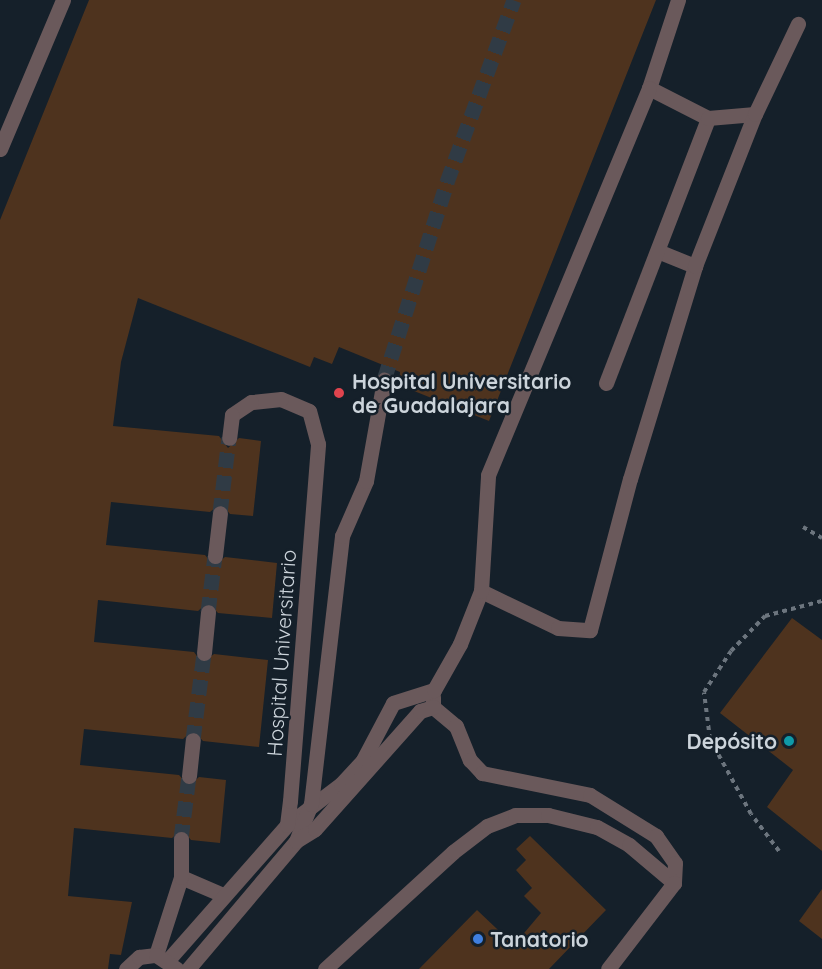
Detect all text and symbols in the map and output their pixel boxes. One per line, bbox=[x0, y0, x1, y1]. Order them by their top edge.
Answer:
place label: Hospital Universitario de Guadalajara bbox=[352, 368, 571, 418]
marker: Hospital Universitario de Guadalajara bbox=[330, 384, 348, 402]
street label: Hospital Universitario bbox=[261, 549, 301, 757]
place label: Depósito bbox=[686, 728, 777, 754]
marker: Depósito bbox=[782, 734, 796, 748]
place label: Tanatorio bbox=[490, 926, 589, 952]
marker: Tanatorio bbox=[471, 932, 485, 946]

